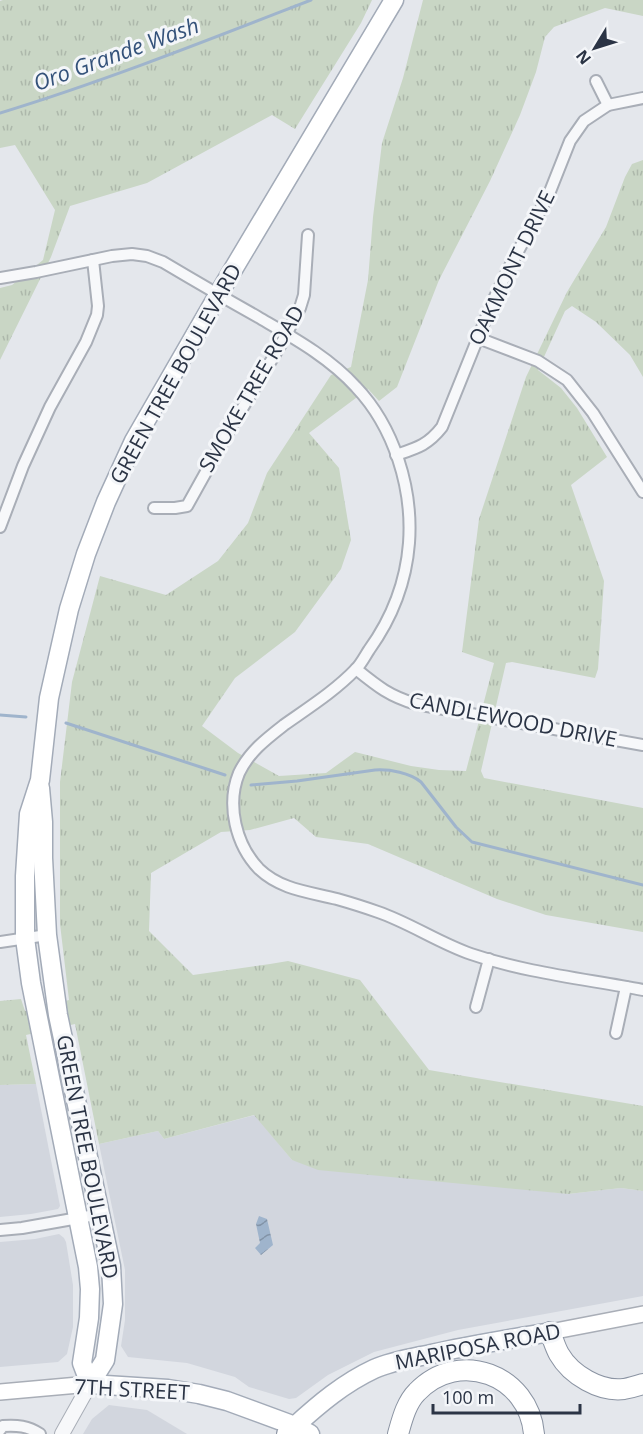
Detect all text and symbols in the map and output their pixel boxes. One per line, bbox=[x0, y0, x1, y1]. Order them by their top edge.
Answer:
water label: Oro Grande Wash bbox=[29, 9, 203, 97]
north arrow bbox=[565, 18, 625, 78]
text: N bbox=[571, 45, 596, 69]
street label: OAKMONT DRIVE bbox=[462, 186, 561, 350]
street label: GREEN TREE BOULEVARD bbox=[103, 258, 247, 489]
street label: SMOKE TREE ROAD bbox=[192, 300, 310, 477]
street label: CANDLEWOOD DRIVE bbox=[407, 685, 620, 753]
street label: GREEN TREE BOULEVARD bbox=[51, 1032, 125, 1281]
street label: MARIPOSA ROAD bbox=[393, 1316, 563, 1376]
street label: 7TH STREET bbox=[74, 1372, 191, 1406]
scale bar bbox=[433, 1377, 580, 1415]
text: 100 m bbox=[442, 1385, 494, 1409]

